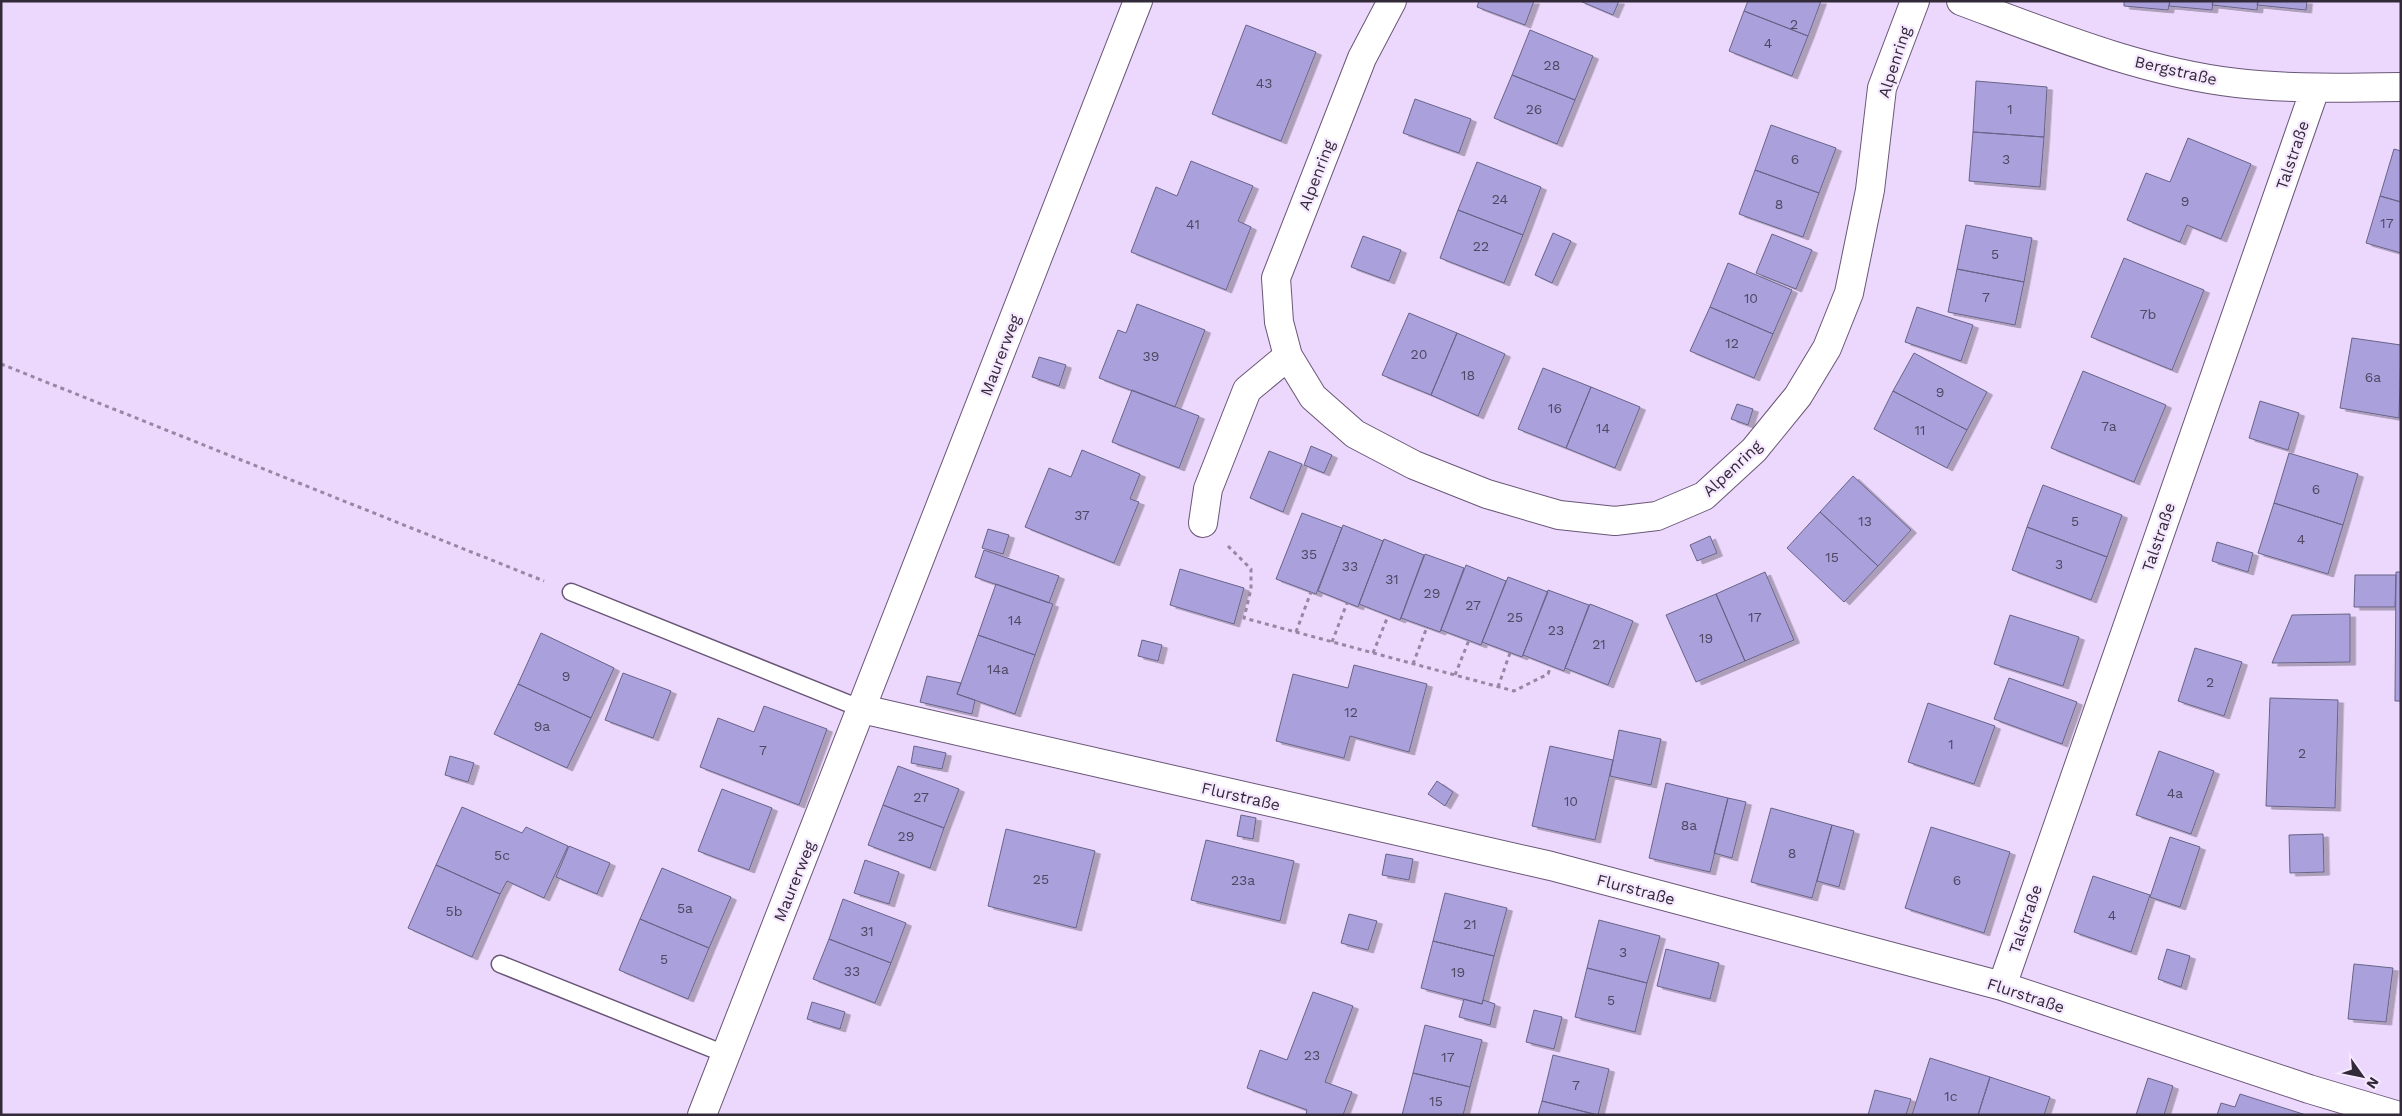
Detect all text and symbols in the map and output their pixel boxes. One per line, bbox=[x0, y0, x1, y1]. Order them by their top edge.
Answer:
house number: 2 bbox=[1790, 16, 1798, 32]
street label: Alpenring bbox=[1874, 24, 1915, 100]
house number: 4 bbox=[1764, 35, 1772, 51]
street label: Bergstraße bbox=[2133, 52, 2219, 89]
house number: 28 bbox=[1544, 57, 1560, 73]
house number: 43 bbox=[1256, 75, 1272, 91]
house number: 26 bbox=[1526, 101, 1542, 117]
house number: 1 bbox=[2007, 101, 2013, 117]
street label: Talstraße bbox=[2272, 118, 2313, 192]
street label: Alpenring bbox=[1294, 137, 1339, 213]
house number: 6 bbox=[1791, 151, 1799, 167]
house number: 3 bbox=[2002, 151, 2010, 167]
house number: 24 bbox=[1492, 191, 1508, 207]
house number: 9 bbox=[2181, 193, 2189, 209]
house number: 8 bbox=[1775, 196, 1783, 212]
house number: 17 bbox=[2380, 215, 2394, 231]
house number: 41 bbox=[1186, 216, 1200, 232]
house number: 22 bbox=[1473, 238, 1489, 254]
house number: 5 bbox=[1991, 246, 1999, 262]
house number: 7 bbox=[1982, 289, 1990, 305]
house number: 10 bbox=[1744, 290, 1758, 306]
house number: 7b bbox=[2140, 306, 2156, 322]
street label: Maurerweg bbox=[976, 311, 1025, 398]
house number: 12 bbox=[1725, 335, 1739, 351]
house number: 20 bbox=[1411, 346, 1427, 362]
house number: 39 bbox=[1143, 348, 1159, 364]
house number: 18 bbox=[1461, 367, 1475, 383]
house number: 6a bbox=[2365, 369, 2381, 385]
house number: 9 bbox=[1936, 384, 1944, 400]
house number: 16 bbox=[1548, 400, 1562, 416]
house number: 7a bbox=[2101, 418, 2117, 434]
house number: 14 bbox=[1596, 420, 1610, 436]
house number: 11 bbox=[1915, 422, 1925, 438]
street label: Alpenring bbox=[1699, 436, 1766, 500]
house number: 6 bbox=[2312, 481, 2320, 497]
street label: Talstraße bbox=[2138, 500, 2179, 574]
house number: 37 bbox=[1074, 507, 1090, 523]
house number: 13 bbox=[1858, 513, 1872, 529]
house number: 5 bbox=[2071, 513, 2079, 529]
house number: 4 bbox=[2297, 531, 2305, 547]
house number: 35 bbox=[1301, 546, 1317, 562]
house number: 15 bbox=[1825, 549, 1839, 565]
house number: 3 bbox=[2055, 556, 2063, 572]
house number: 33 bbox=[1342, 558, 1358, 574]
house number: 31 bbox=[1385, 571, 1399, 587]
house number: 29 bbox=[1424, 585, 1440, 601]
house number: 27 bbox=[1465, 597, 1481, 613]
house number: 25 bbox=[1507, 609, 1523, 625]
house number: 17 bbox=[1748, 609, 1762, 625]
house number: 14 bbox=[1008, 612, 1022, 628]
house number: 23 bbox=[1548, 622, 1564, 638]
house number: 19 bbox=[1699, 630, 1713, 646]
house number: 21 bbox=[1592, 636, 1606, 652]
house number: 14a bbox=[987, 661, 1009, 677]
house number: 9 bbox=[562, 668, 570, 684]
house number: 2 bbox=[2206, 674, 2214, 690]
house number: 12 bbox=[1344, 704, 1358, 720]
house number: 9a bbox=[534, 718, 550, 734]
house number: 1 bbox=[1948, 736, 1954, 752]
house number: 7 bbox=[759, 742, 767, 758]
house number: 2 bbox=[2298, 745, 2306, 761]
street label: Flurstraße bbox=[1200, 778, 1282, 815]
house number: 4a bbox=[2167, 785, 2183, 801]
house number: 27 bbox=[913, 789, 929, 805]
house number: 10 bbox=[1564, 793, 1578, 809]
house number: 8a bbox=[1681, 817, 1697, 833]
house number: 29 bbox=[898, 828, 914, 844]
street label: Maurerweg bbox=[770, 838, 819, 924]
house number: 8 bbox=[1788, 845, 1796, 861]
house number: 5c bbox=[494, 847, 510, 863]
street label: Flurstraße bbox=[1595, 870, 1677, 909]
house number: 25 bbox=[1033, 871, 1049, 887]
house number: 23a bbox=[1231, 872, 1255, 888]
house number: 6 bbox=[1953, 872, 1961, 888]
street label: Talstraße bbox=[2005, 882, 2046, 956]
house number: 5a bbox=[677, 900, 693, 916]
house number: 5b bbox=[446, 903, 462, 919]
house number: 4 bbox=[2108, 907, 2116, 923]
house number: 21 bbox=[1463, 916, 1477, 932]
house number: 31 bbox=[860, 923, 874, 939]
house number: 3 bbox=[1619, 944, 1627, 960]
house number: 5 bbox=[660, 951, 668, 967]
house number: 33 bbox=[844, 963, 860, 979]
house number: 19 bbox=[1451, 964, 1465, 980]
street label: Flurstraße bbox=[1985, 974, 2067, 1017]
house number: 5 bbox=[1607, 992, 1615, 1008]
house number: 23 bbox=[1304, 1047, 1320, 1063]
house number: 17 bbox=[1441, 1049, 1455, 1065]
north arrow bbox=[2337, 1051, 2387, 1101]
text: N bbox=[2363, 1074, 2382, 1092]
house number: 7 bbox=[1572, 1077, 1580, 1093]
house number: 1c bbox=[1944, 1088, 1958, 1104]
house number: 15 bbox=[1429, 1093, 1443, 1109]

